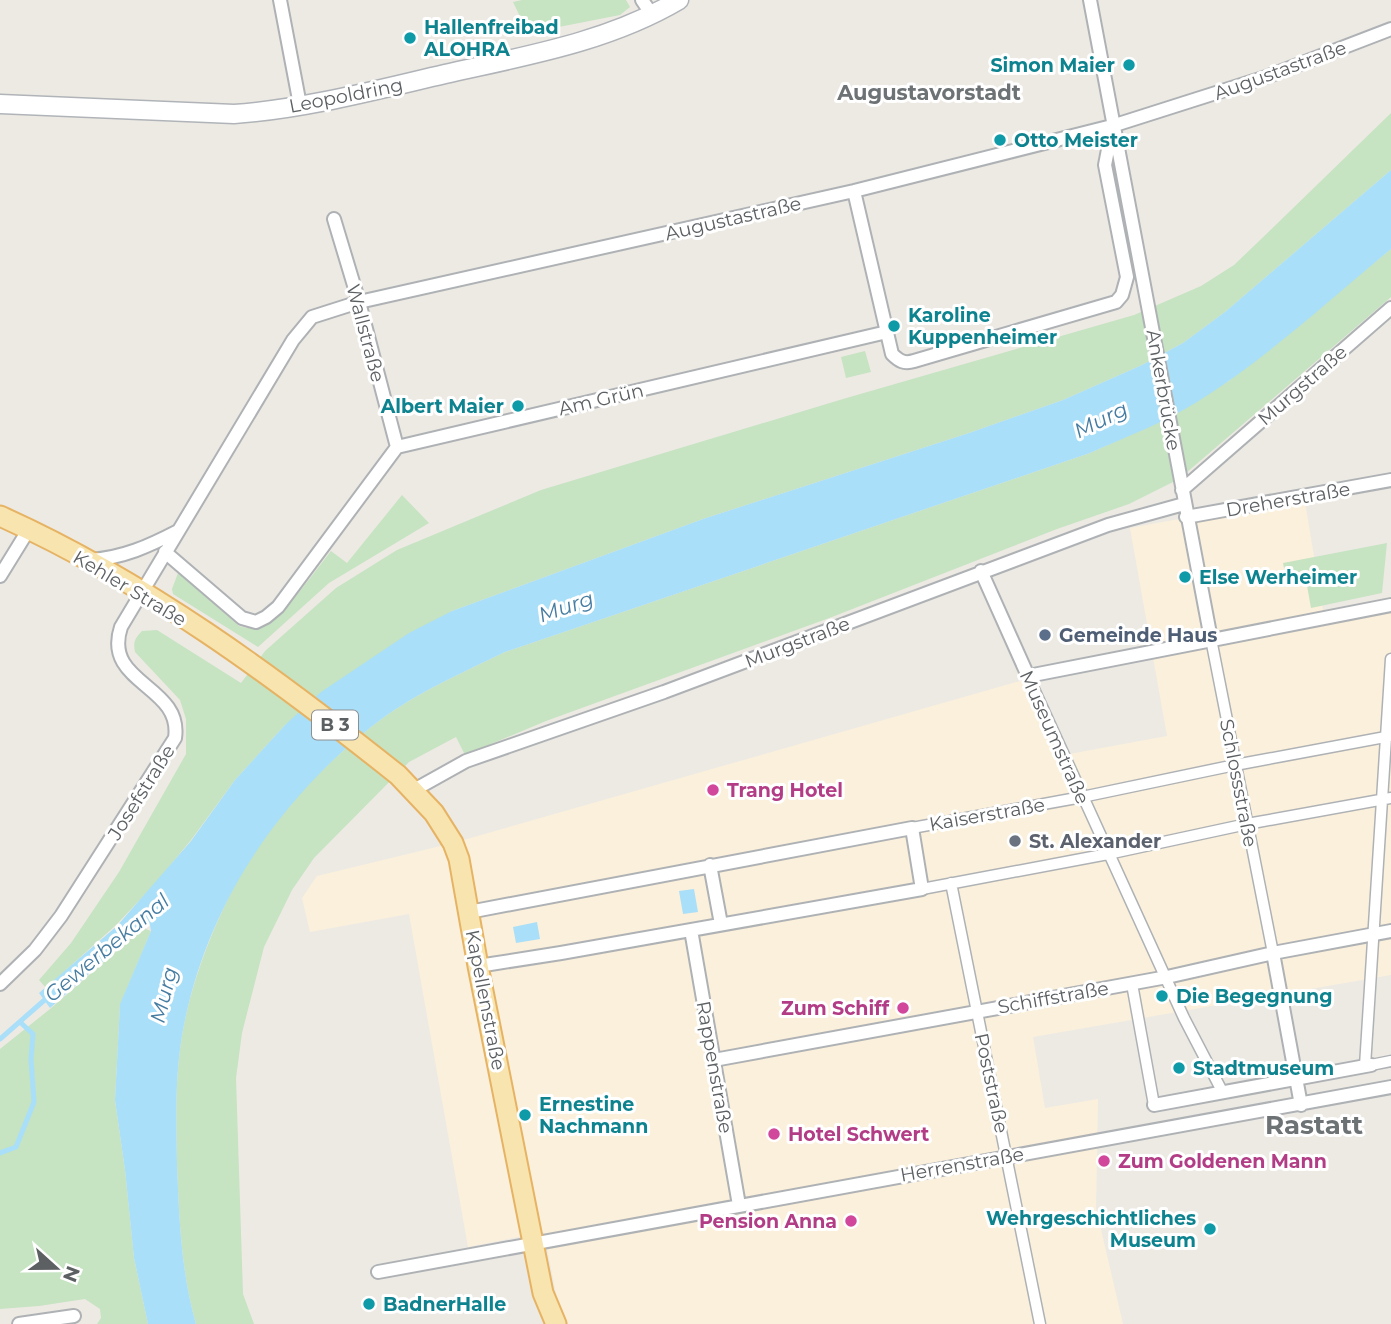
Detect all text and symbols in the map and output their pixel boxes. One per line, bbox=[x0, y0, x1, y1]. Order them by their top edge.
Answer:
place label: Hallenfreibad ALOHRA bbox=[423, 16, 559, 61]
marker: Hallenfreibad ALOHRA bbox=[402, 30, 418, 46]
street label: Augustastraße bbox=[1211, 36, 1349, 105]
place label: Simon Maier bbox=[990, 54, 1115, 77]
marker: Simon Maier bbox=[1121, 57, 1137, 73]
street label: Leopoldring bbox=[287, 73, 405, 118]
district label: Augustavorstadt bbox=[836, 80, 1021, 105]
place label: Otto Meister bbox=[1014, 129, 1138, 152]
marker: Otto Meister bbox=[992, 132, 1008, 148]
street label: Augustastraße bbox=[663, 192, 803, 245]
street label: Wallstraße bbox=[341, 282, 390, 385]
place label: Karoline Kuppenheimer bbox=[908, 304, 1057, 349]
marker: Karoline Kuppenheimer bbox=[886, 318, 902, 334]
street label: Ankerbrücke bbox=[1142, 328, 1185, 452]
street label: Murgstraße bbox=[1253, 340, 1352, 430]
street label: Am Grün bbox=[556, 379, 646, 420]
place label: Albert Maier bbox=[380, 395, 504, 418]
water label: Murg bbox=[1070, 396, 1132, 443]
marker: Albert Maier bbox=[510, 398, 526, 414]
street label: Dreherstraße bbox=[1224, 477, 1352, 522]
street label: Kehler Straße bbox=[69, 546, 191, 631]
place label: Else Werheimer bbox=[1199, 566, 1357, 589]
marker: Else Werheimer bbox=[1177, 569, 1193, 585]
water label: Murg bbox=[535, 585, 597, 628]
street label: Murgstraße bbox=[741, 612, 853, 673]
place label: Gemeinde Haus bbox=[1059, 624, 1217, 647]
marker: Gemeinde Haus bbox=[1037, 627, 1053, 643]
street label: Museumstraße bbox=[1015, 667, 1094, 808]
road number: B 3 bbox=[312, 710, 358, 740]
street label: Schlossstraße bbox=[1215, 717, 1262, 849]
street label: Josefstraße bbox=[103, 740, 180, 845]
place label: Trang Hotel bbox=[727, 779, 843, 802]
marker: Trang Hotel bbox=[705, 782, 721, 798]
street label: Kaiserstraße bbox=[927, 793, 1047, 836]
place label: St. Alexander bbox=[1029, 830, 1161, 853]
marker: St. Alexander bbox=[1007, 833, 1023, 849]
water label: Gewerbekanal bbox=[39, 888, 174, 1007]
street label: Kapellenstraße bbox=[461, 928, 510, 1072]
water label: Murg bbox=[145, 964, 183, 1025]
street label: Schiffstraße bbox=[996, 976, 1110, 1019]
place label: Die Begegnung bbox=[1176, 985, 1333, 1008]
marker: Die Begegnung bbox=[1154, 988, 1170, 1004]
place label: Zum Schiff bbox=[781, 997, 890, 1020]
street label: Rappenstraße bbox=[692, 999, 737, 1135]
marker: Zum Schiff bbox=[895, 1000, 911, 1016]
street label: Poststraße bbox=[970, 1031, 1013, 1135]
place label: Stadtmuseum bbox=[1193, 1057, 1334, 1080]
marker: Stadtmuseum bbox=[1171, 1060, 1187, 1076]
place label: Ernestine Nachmann bbox=[539, 1093, 648, 1138]
marker: Ernestine Nachmann bbox=[517, 1107, 533, 1123]
district label: Rastatt bbox=[1265, 1109, 1363, 1141]
place label: Hotel Schwert bbox=[788, 1123, 929, 1146]
marker: Hotel Schwert bbox=[766, 1126, 782, 1142]
street label: Herrenstraße bbox=[898, 1142, 1026, 1187]
place label: Zum Goldenen Mann bbox=[1118, 1150, 1327, 1173]
marker: Zum Goldenen Mann bbox=[1096, 1153, 1112, 1169]
place label: Wehrgeschichtliches Museum bbox=[986, 1207, 1196, 1252]
place label: Pension Anna bbox=[699, 1210, 837, 1233]
marker: Pension Anna bbox=[843, 1213, 859, 1229]
marker: Wehrgeschichtliches Museum bbox=[1202, 1221, 1218, 1237]
north arrow bbox=[21, 1233, 91, 1303]
text: N bbox=[58, 1263, 85, 1285]
place label: BadnerHalle bbox=[383, 1293, 506, 1316]
marker: BadnerHalle bbox=[361, 1296, 377, 1312]

